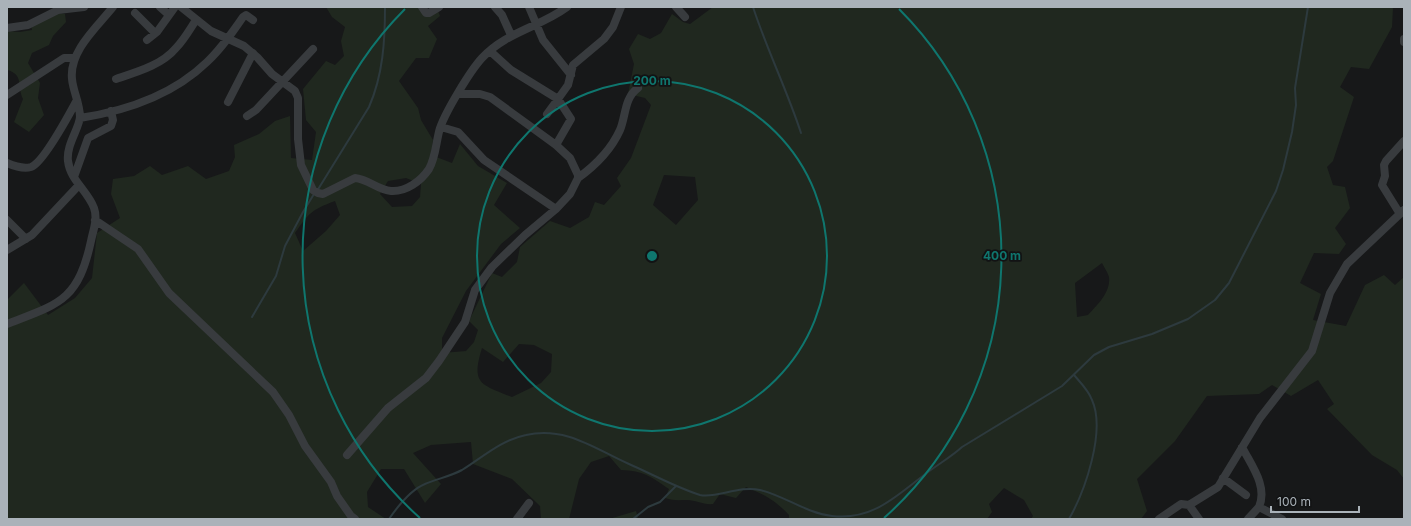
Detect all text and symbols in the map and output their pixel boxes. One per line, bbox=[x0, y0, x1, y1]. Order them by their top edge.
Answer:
text: 200 m bbox=[633, 73, 671, 88]
text: 400 m bbox=[983, 248, 1021, 263]
centre of rings bbox=[645, 249, 659, 263]
scale bar bbox=[1271, 488, 1359, 514]
text: 100 m bbox=[1277, 494, 1311, 509]

